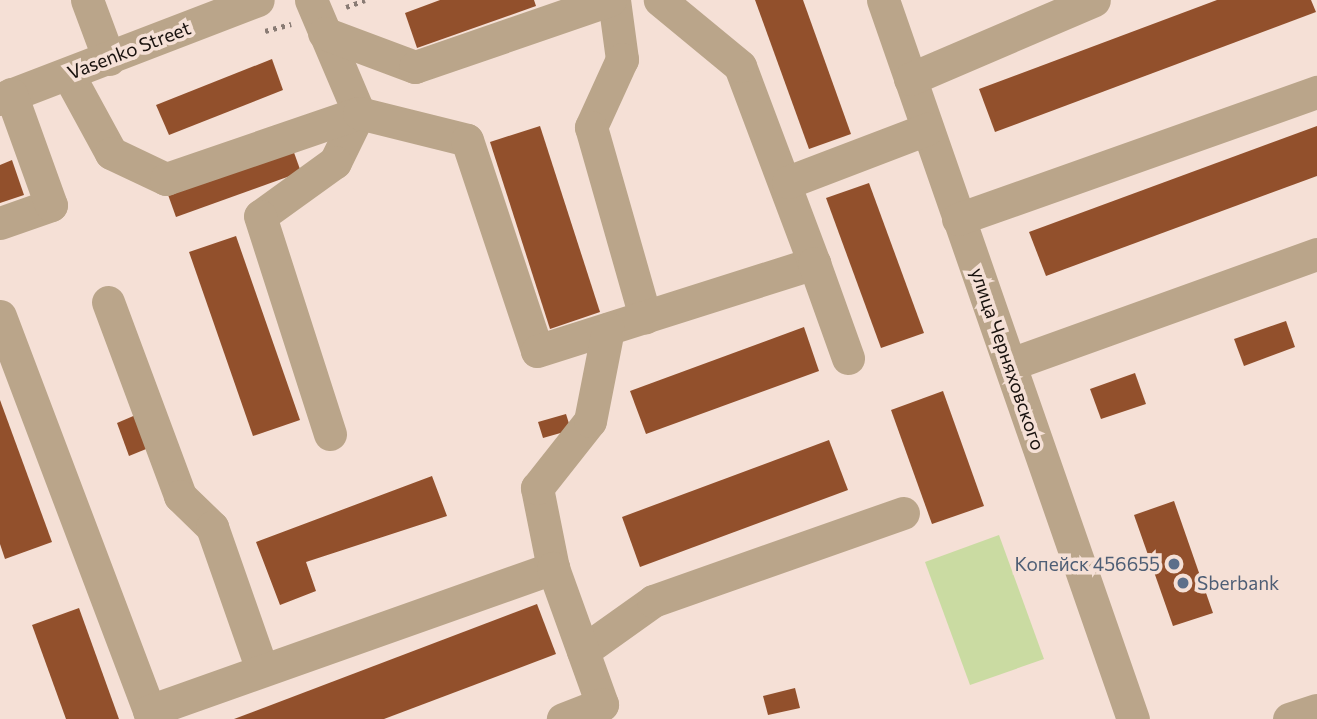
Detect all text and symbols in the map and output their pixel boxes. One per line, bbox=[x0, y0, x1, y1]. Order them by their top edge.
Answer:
street label: Vasenko Street bbox=[64, 16, 194, 84]
street label: улица Черняховского bbox=[966, 265, 1050, 453]
place label: Копейск 456655 bbox=[1014, 553, 1160, 575]
marker: Копейск 456655 bbox=[1166, 556, 1182, 572]
place label: Sberbank bbox=[1197, 572, 1279, 594]
marker: Sberbank bbox=[1175, 575, 1191, 591]

